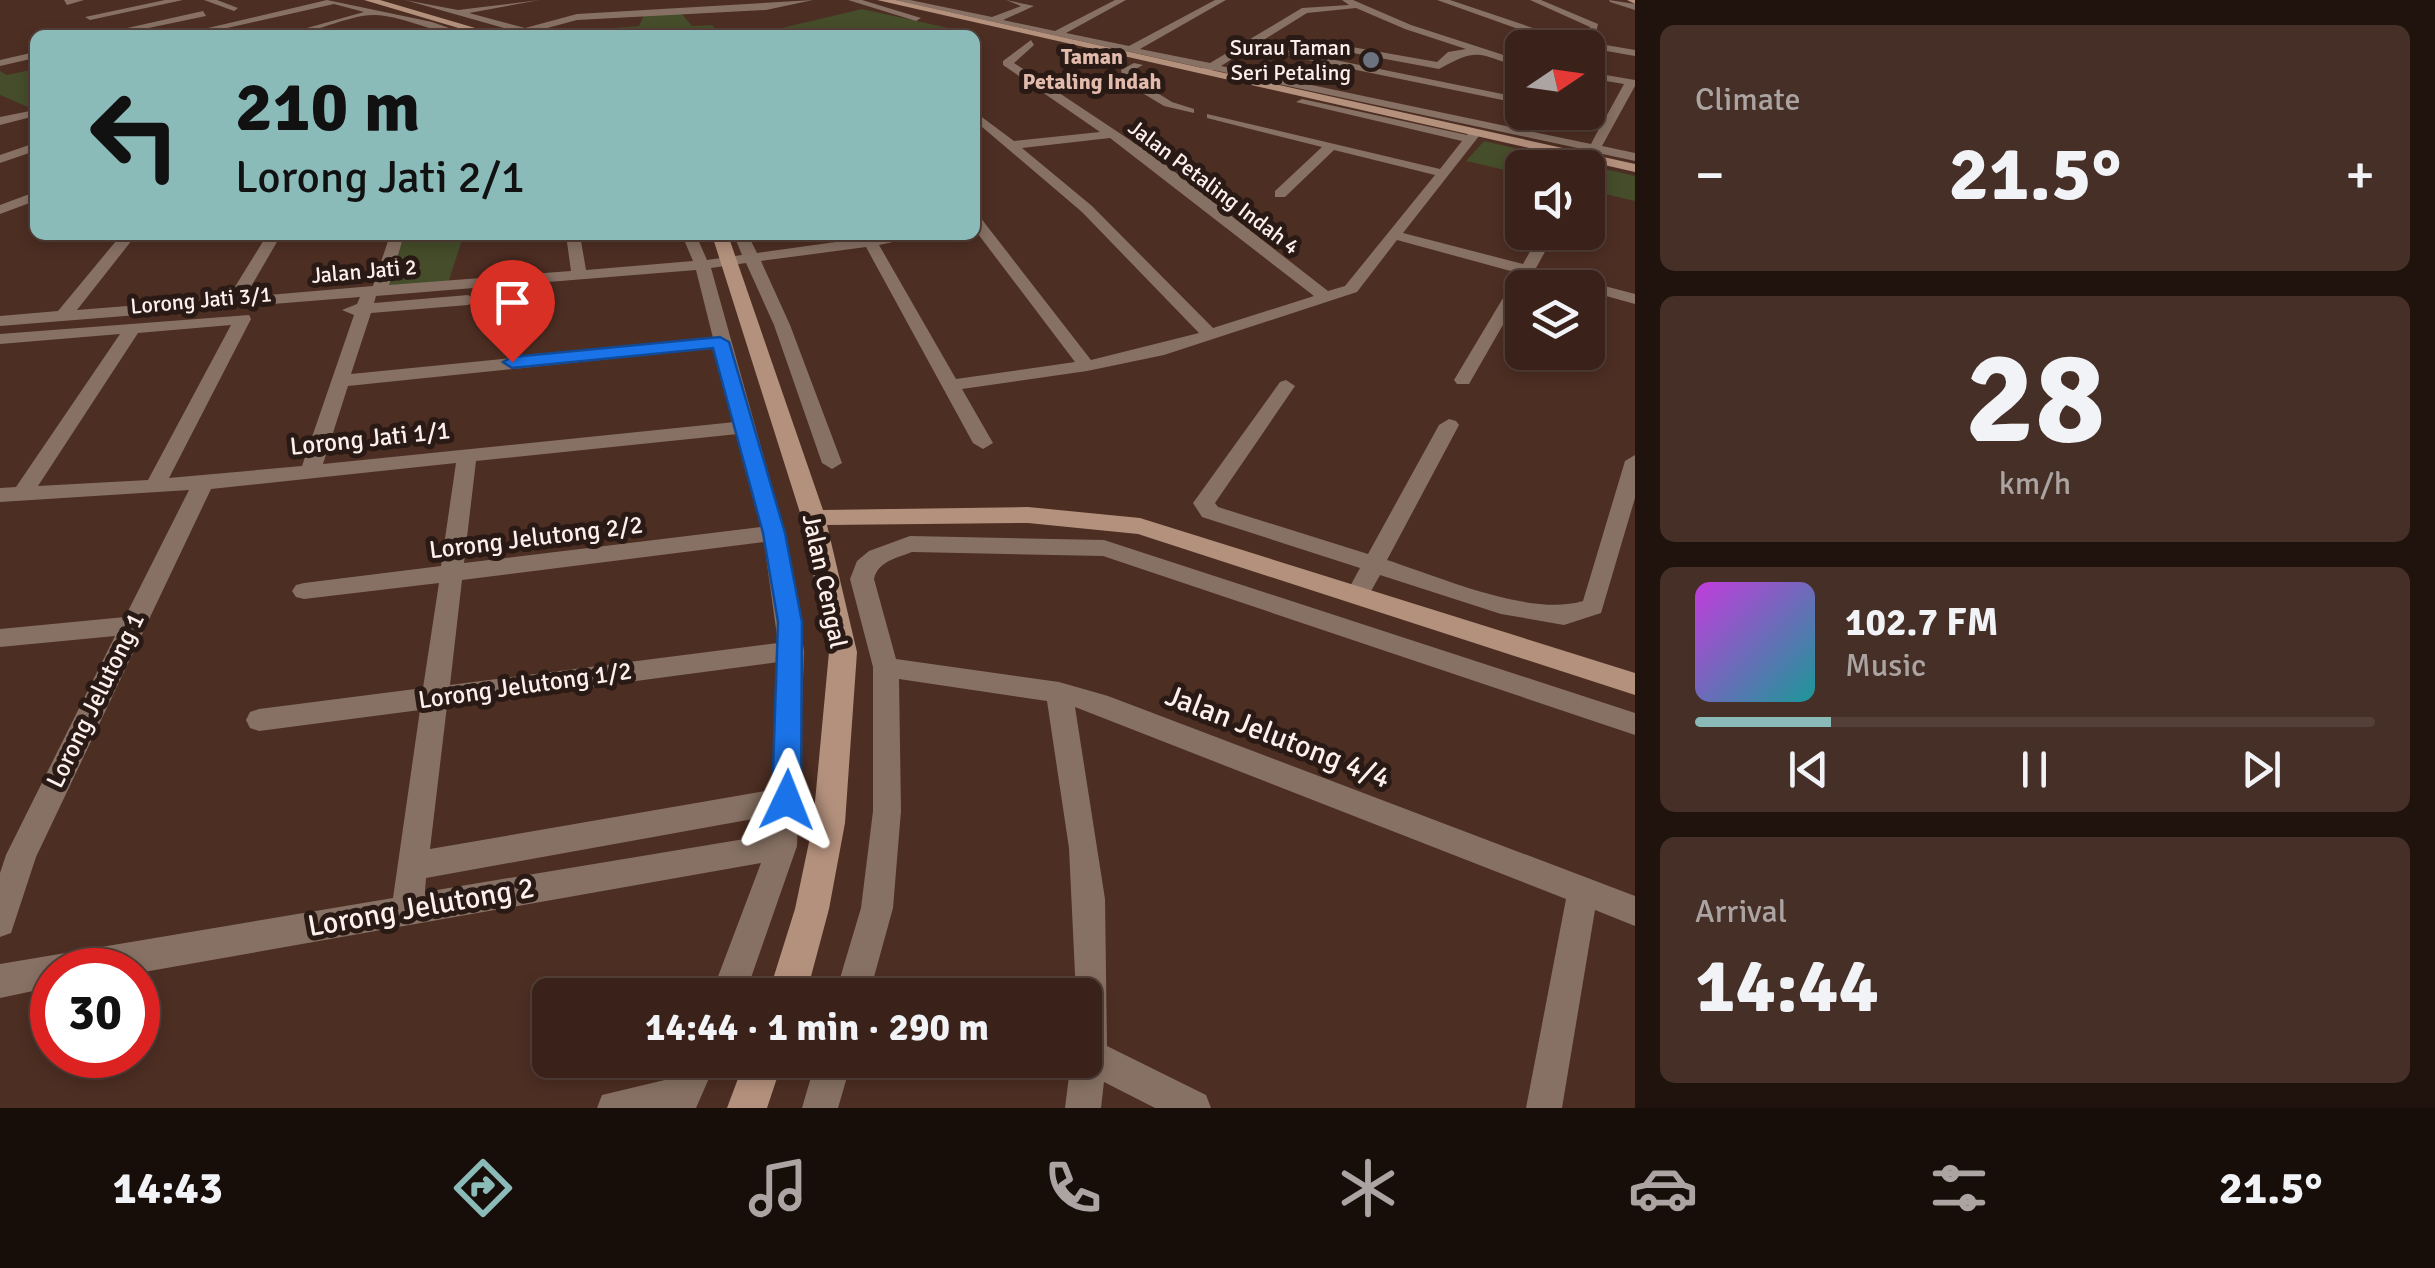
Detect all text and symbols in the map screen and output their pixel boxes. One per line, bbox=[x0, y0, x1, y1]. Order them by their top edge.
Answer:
north arrow bbox=[1505, 30, 1605, 130]
map controls bbox=[1505, 30, 1605, 370]
place label: Surau Taman Seri Petaling bbox=[1230, 34, 1351, 86]
district label: Taman Petaling Indah bbox=[1023, 43, 1161, 95]
marker: Surau Taman Seri Petaling bbox=[1360, 49, 1382, 71]
text: 210 m bbox=[235, 64, 420, 150]
icon: left bbox=[70, 70, 200, 200]
text: Climate bbox=[1695, 80, 1801, 119]
street label: Jalan Petaling Indah 4 bbox=[1123, 114, 1305, 260]
text: 21.5° bbox=[1949, 128, 2122, 221]
text: − bbox=[1695, 141, 1725, 209]
text: + bbox=[2345, 141, 2375, 209]
text: Lorong Jati 2/1 bbox=[235, 150, 525, 205]
button: sound bbox=[1505, 150, 1605, 250]
street label: Jalan Jati 2 bbox=[310, 253, 418, 289]
pin bbox=[470, 260, 555, 363]
button: layers bbox=[1505, 270, 1605, 370]
icon: arrive bbox=[485, 275, 540, 330]
street label: Lorong Jati 3/1 bbox=[129, 280, 273, 320]
text: 28 bbox=[1965, 319, 2105, 479]
street label: Lorong Jati 1/1 bbox=[288, 414, 452, 462]
text: km/h bbox=[1999, 464, 2071, 503]
street label: Lorong Jelutong 2/2 bbox=[427, 508, 645, 566]
street label: Jalan Cengal bbox=[796, 511, 854, 651]
text: 102.7 FM bbox=[1845, 599, 1998, 646]
street label: Lorong Jelutong 1 bbox=[39, 607, 151, 793]
text: Music bbox=[1845, 646, 1926, 685]
street label: Lorong Jelutong 1/2 bbox=[416, 655, 634, 715]
street label: Jalan Jelutong 4/4 bbox=[1160, 677, 1396, 797]
icon: previous bbox=[1781, 742, 1836, 797]
icon: pause bbox=[2007, 742, 2062, 797]
icon: next bbox=[2234, 742, 2289, 797]
position arrow bbox=[735, 748, 839, 852]
street label: Lorong Jelutong 2 bbox=[305, 869, 537, 945]
text: Arrival bbox=[1695, 892, 1787, 931]
text: 14:44 bbox=[1695, 940, 1879, 1033]
speed limit sign: 30 bbox=[30, 948, 160, 1078]
text: 14:44 · 1 min · 290 m bbox=[645, 1004, 989, 1051]
icon: directions bbox=[448, 1153, 518, 1223]
icon: music bbox=[743, 1153, 813, 1223]
icon: phone bbox=[1038, 1153, 1108, 1223]
icon: climate bbox=[1333, 1153, 1403, 1223]
icon: car bbox=[1628, 1153, 1698, 1223]
icon: filters bbox=[1924, 1153, 1994, 1223]
text: 14:43 bbox=[113, 1161, 223, 1216]
text: 21.5° bbox=[2219, 1161, 2322, 1216]

